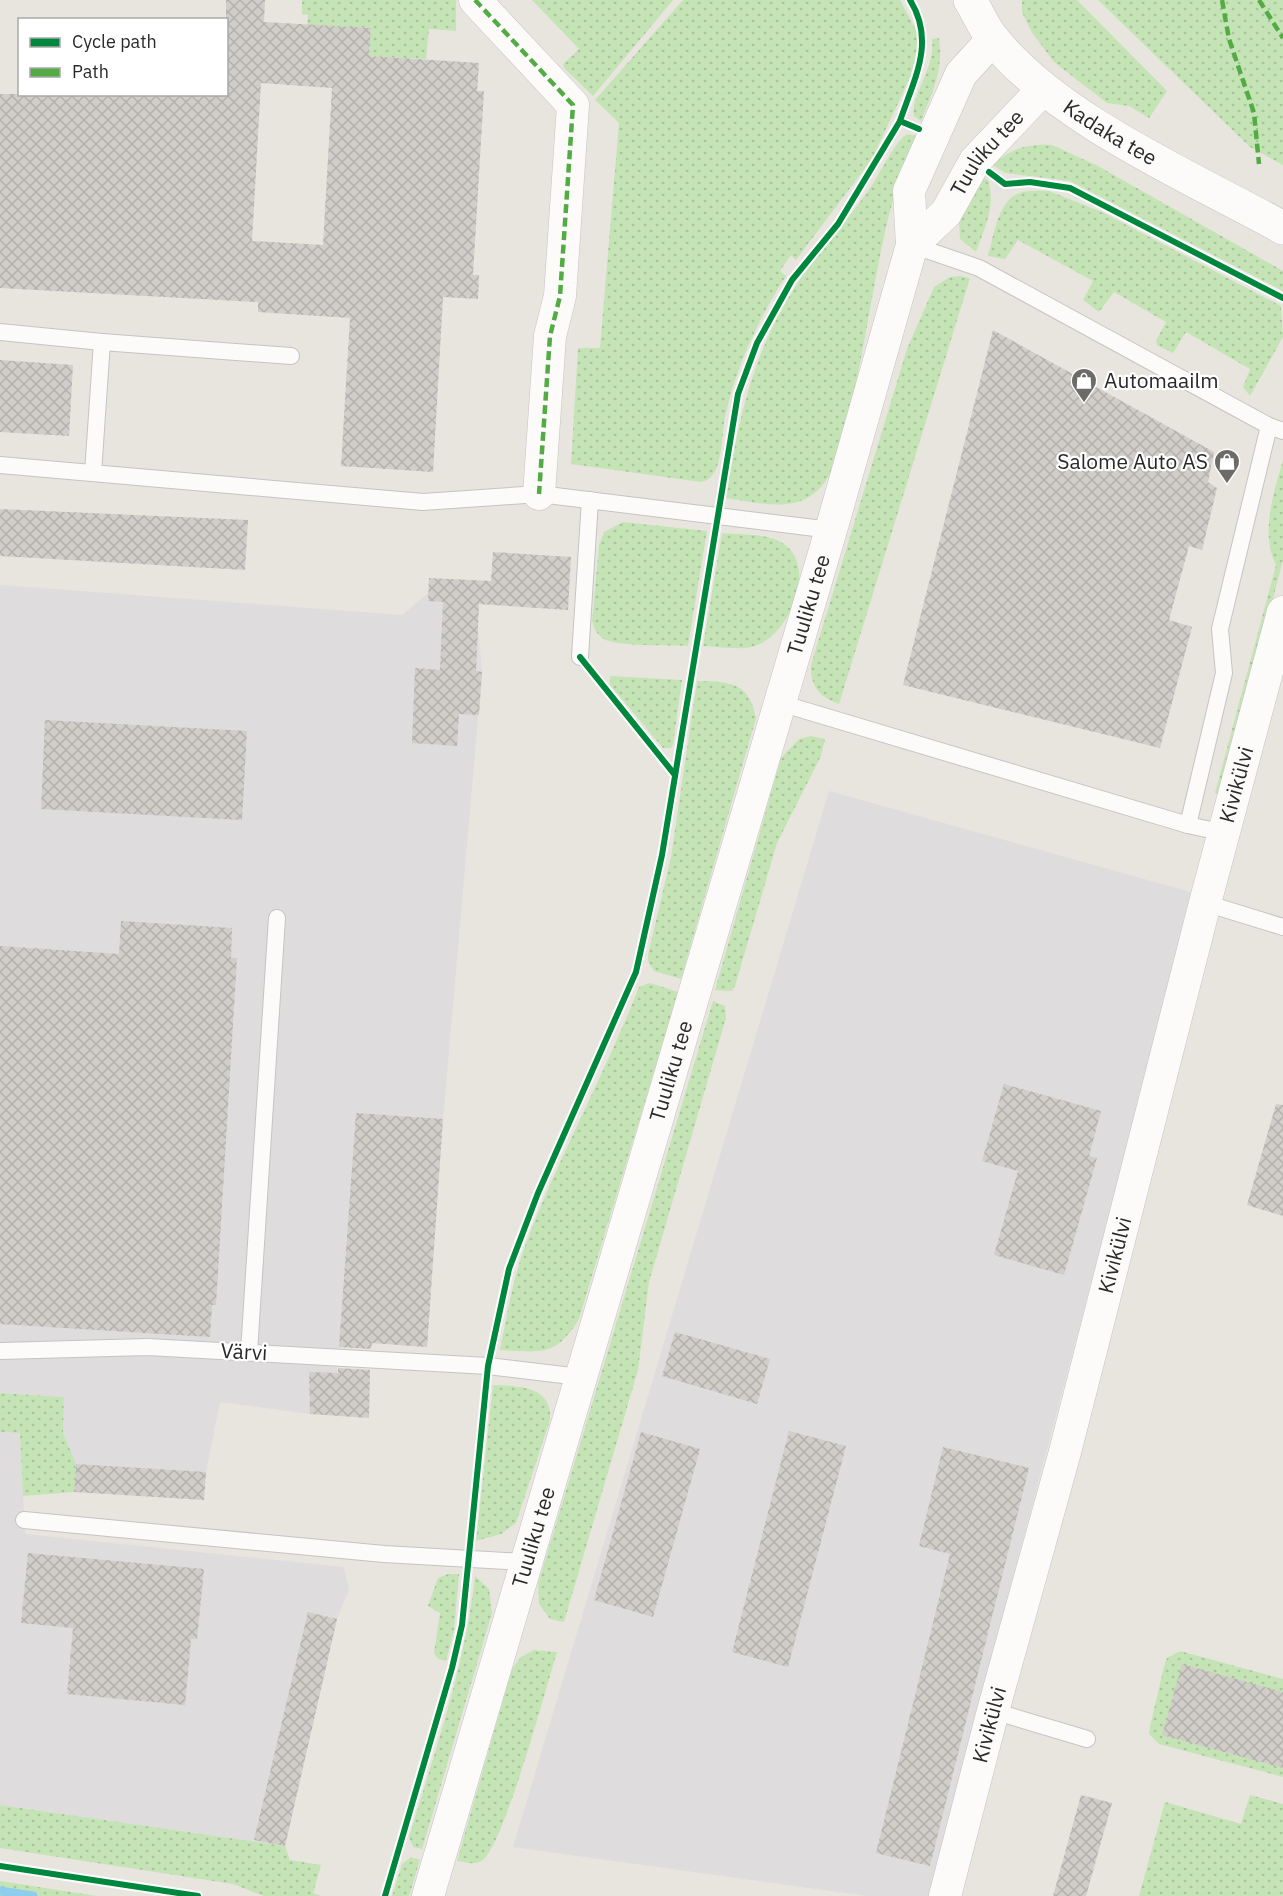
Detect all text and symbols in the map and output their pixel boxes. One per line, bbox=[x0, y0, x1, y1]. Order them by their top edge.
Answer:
legend bbox=[18, 18, 228, 96]
text: Cycle path bbox=[72, 30, 157, 53]
text: Path bbox=[72, 60, 109, 83]
street label: Kadaka tee bbox=[1058, 92, 1162, 171]
street label: Tuuliku tee bbox=[943, 103, 1030, 201]
shop icon: Automaailm bbox=[1069, 366, 1099, 404]
place label: Automaailm bbox=[1104, 366, 1219, 394]
place label: Salome Auto AS bbox=[1057, 447, 1208, 475]
shop icon: Salome Auto AS bbox=[1212, 447, 1242, 485]
street label: Tuuliku tee bbox=[780, 551, 836, 659]
street label: Kivikülvi bbox=[1212, 743, 1259, 826]
street label: Tuuliku tee bbox=[642, 1017, 699, 1125]
street label: Kivikülvi bbox=[1091, 1214, 1137, 1296]
street label: Värvi bbox=[220, 1336, 268, 1366]
street label: Tuuliku tee bbox=[505, 1483, 561, 1591]
street label: Kivikülvi bbox=[965, 1683, 1012, 1766]

